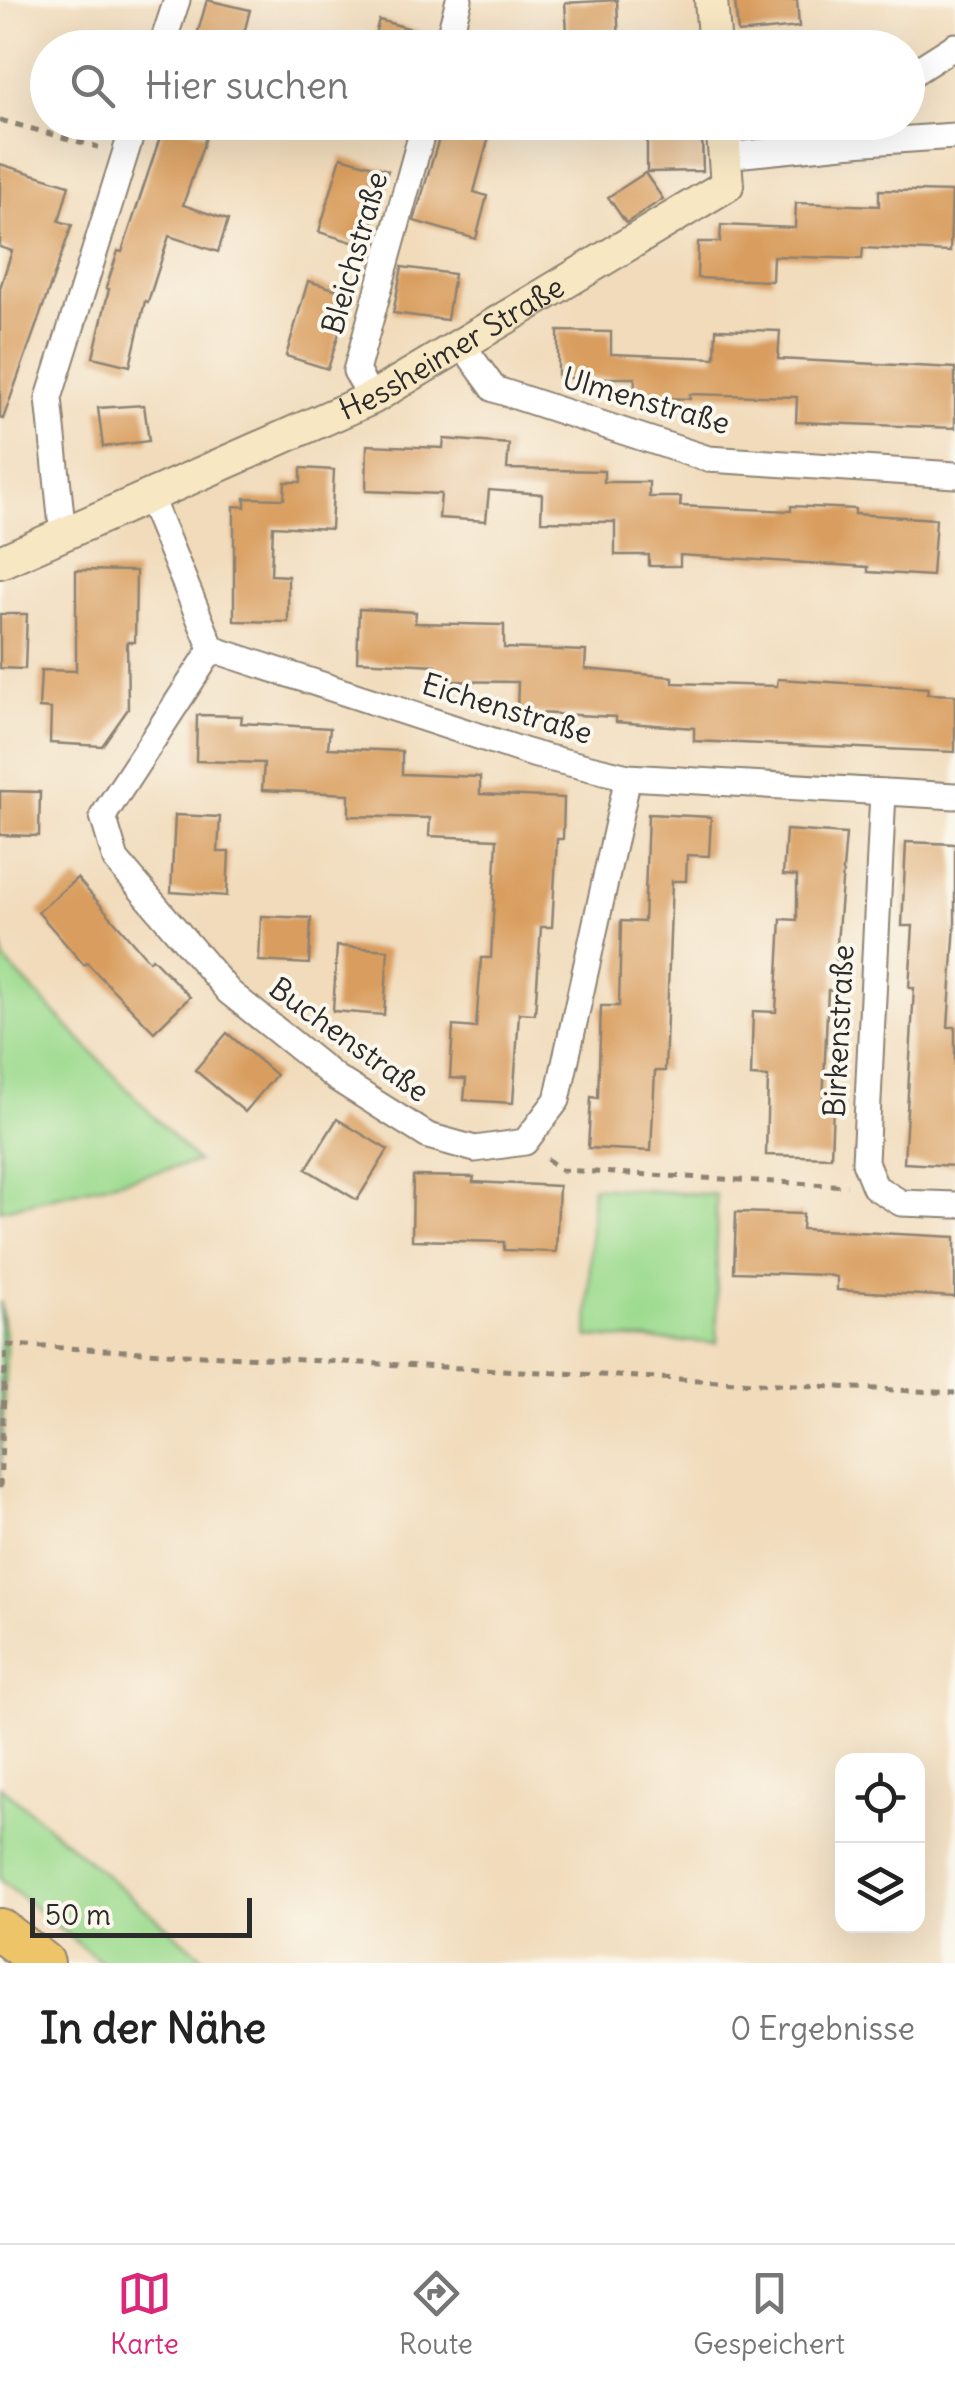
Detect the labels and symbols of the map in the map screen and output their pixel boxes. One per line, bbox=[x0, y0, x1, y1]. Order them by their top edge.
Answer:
street label: Bleichstraße bbox=[313, 167, 395, 338]
street label: Hessheimer Straße bbox=[333, 267, 571, 428]
street label: Ulmenstraße bbox=[558, 358, 734, 442]
street label: Eichenstraße bbox=[418, 664, 597, 752]
street label: Birkenstraße bbox=[815, 944, 861, 1118]
street label: Buchenstraße bbox=[262, 968, 437, 1110]
scale bar bbox=[30, 1893, 252, 1938]

